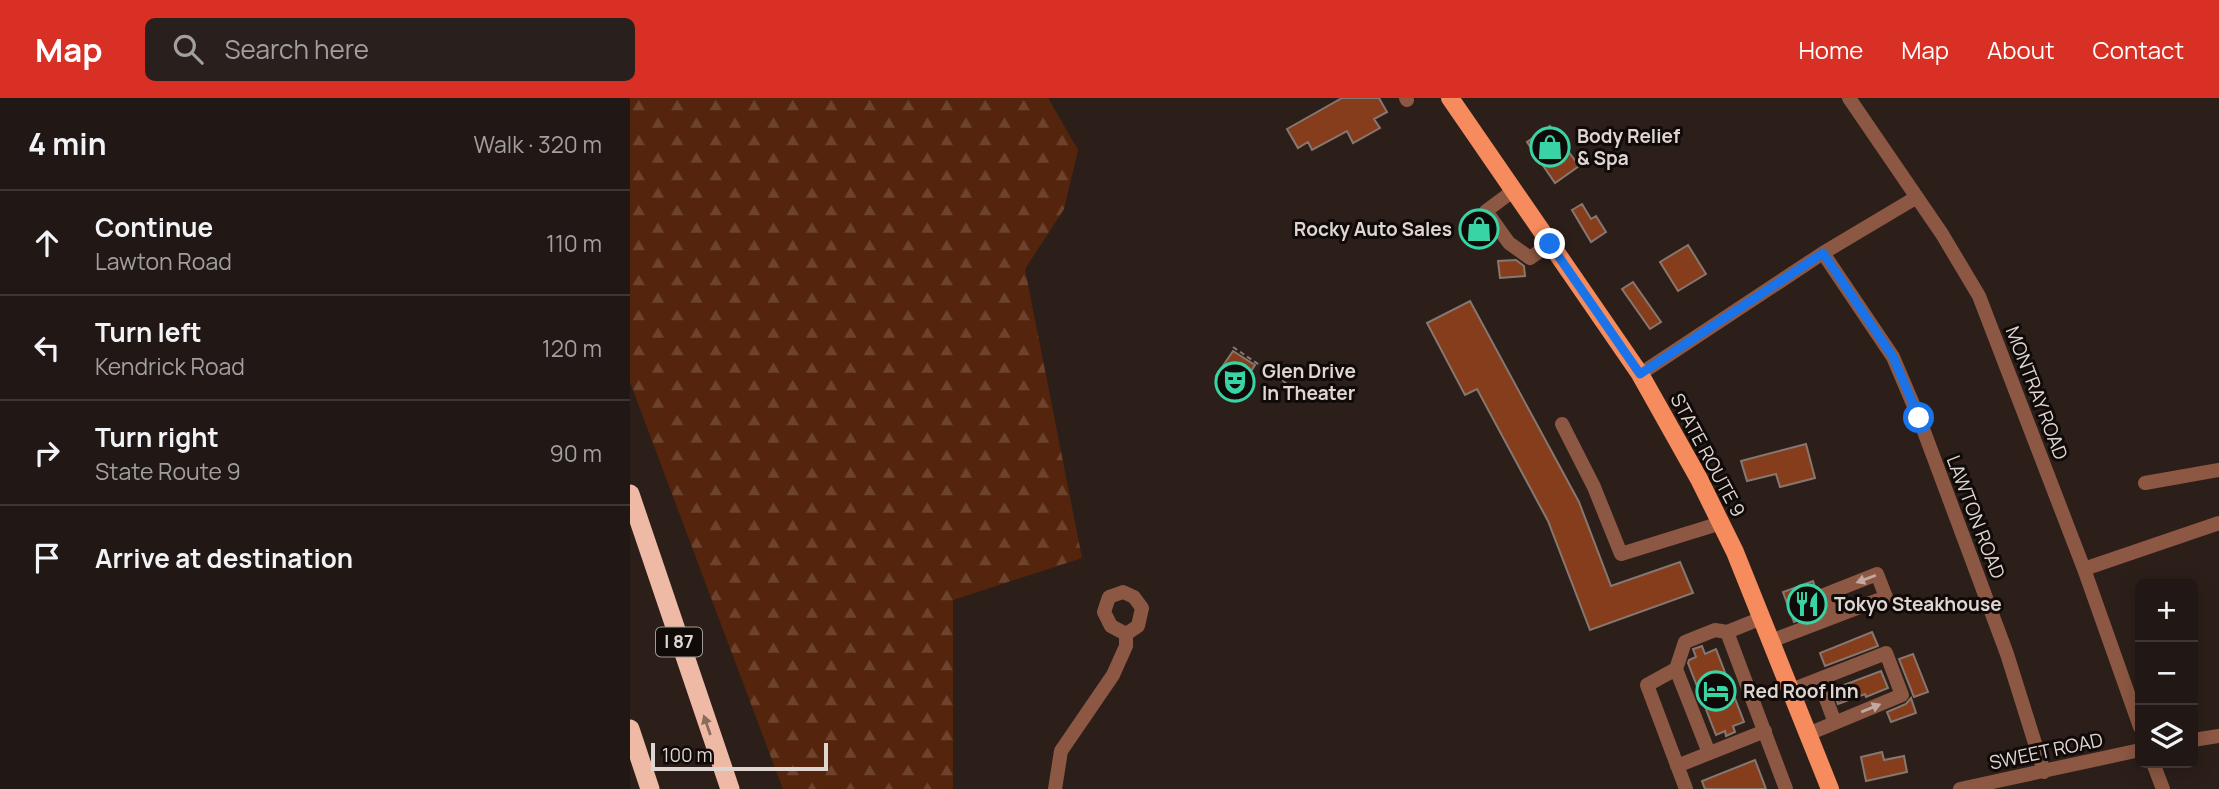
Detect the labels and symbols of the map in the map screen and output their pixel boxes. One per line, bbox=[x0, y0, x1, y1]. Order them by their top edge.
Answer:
place label: Body Relief & Spa bbox=[1577, 123, 1680, 171]
shop icon: Body Relief & Spa bbox=[1529, 126, 1571, 168]
shop icon: Rocky Auto Sales bbox=[1458, 208, 1500, 250]
place label: Rocky Auto Sales bbox=[1294, 216, 1452, 242]
route end bbox=[1534, 228, 1565, 259]
street label: MONTRAY ROAD bbox=[2000, 323, 2074, 463]
place label: Glen Drive In Theater bbox=[1262, 358, 1356, 406]
theatre icon: Glen Drive In Theater bbox=[1214, 361, 1256, 403]
street label: STATE ROUTE 9 bbox=[1665, 389, 1751, 521]
route start bbox=[1903, 402, 1934, 433]
street label: LAWTON ROAD bbox=[1941, 452, 2011, 582]
one-way arrow bbox=[1855, 573, 1876, 584]
restaurant icon: Tokyo Steakhouse bbox=[1786, 583, 1828, 625]
place label: Tokyo Steakhouse bbox=[1834, 591, 2002, 617]
road number: I 87 bbox=[656, 628, 702, 656]
hotel icon: Red Roof Inn bbox=[1695, 670, 1737, 712]
place label: Red Roof Inn bbox=[1743, 678, 1859, 704]
one-way arrow bbox=[1861, 702, 1881, 714]
one-way arrow bbox=[701, 714, 712, 735]
street label: SWEET ROAD bbox=[1987, 726, 2105, 776]
scale bar bbox=[651, 740, 828, 772]

